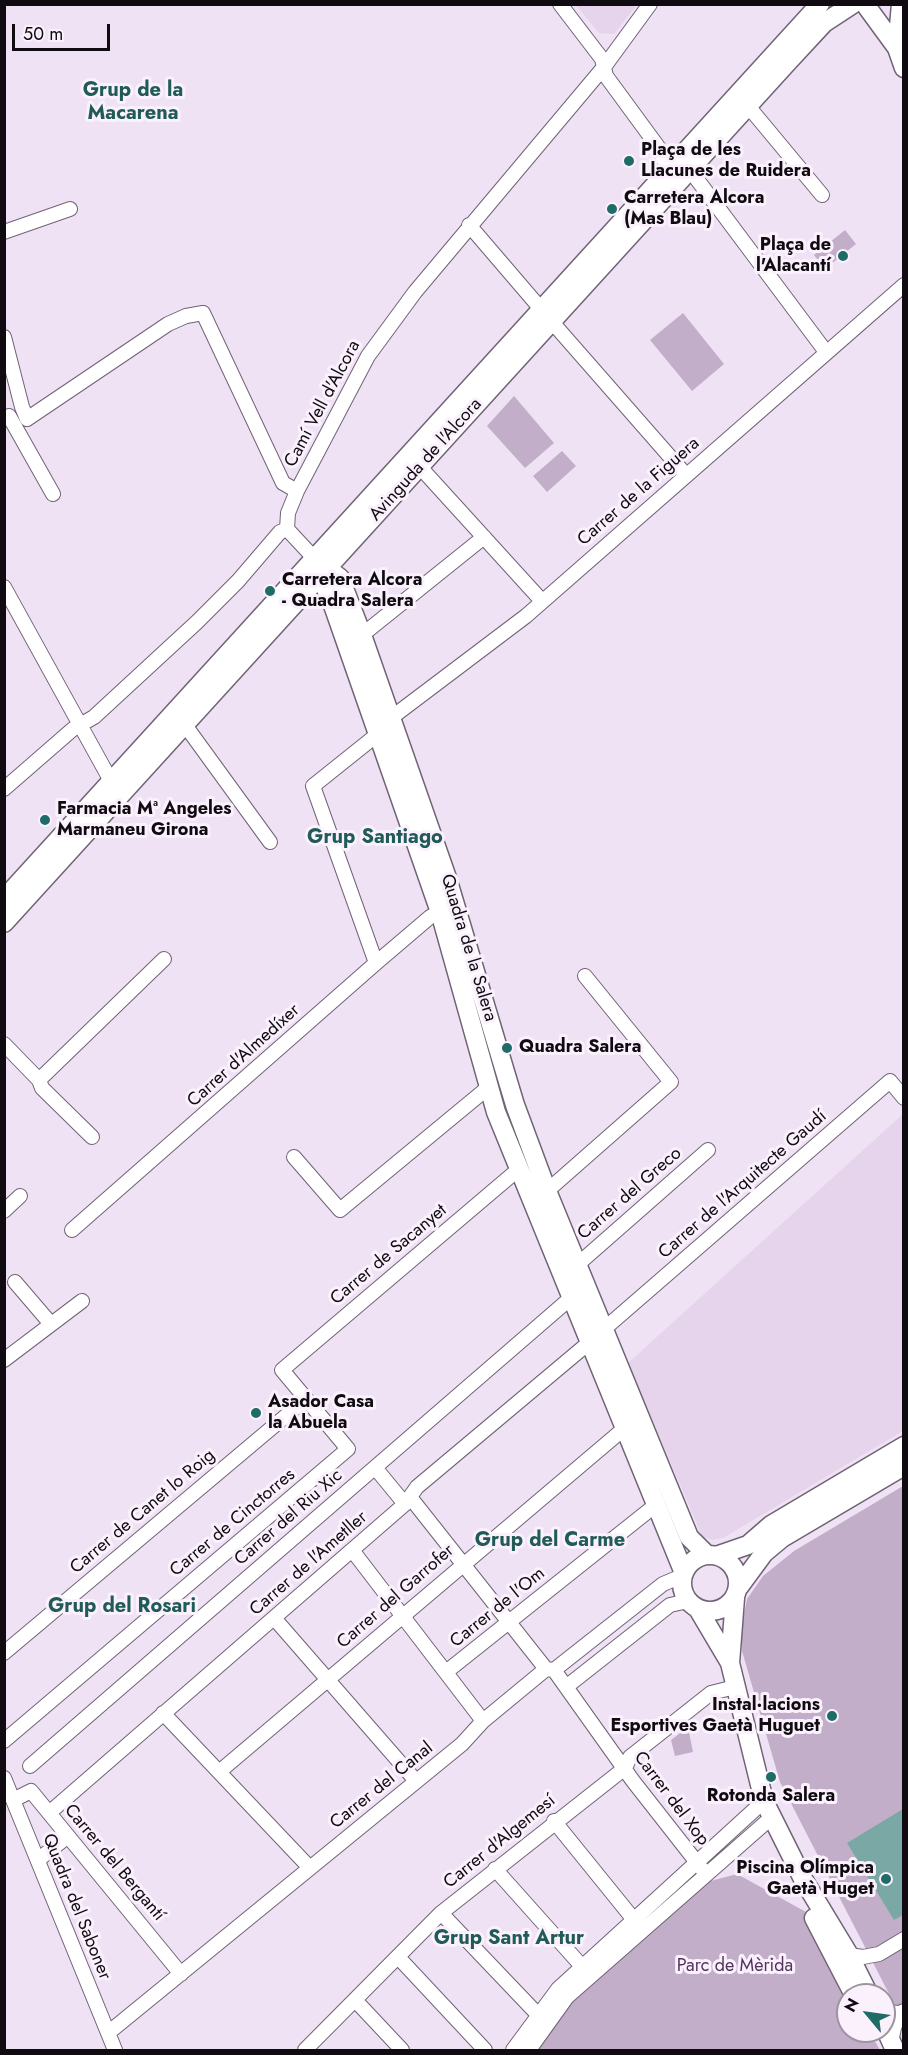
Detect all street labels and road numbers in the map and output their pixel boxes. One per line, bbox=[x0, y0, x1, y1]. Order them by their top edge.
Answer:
street label: Camí Vell d'Alcora bbox=[280, 337, 366, 471]
street label: Avinguda de l'Alcora bbox=[365, 394, 487, 526]
street label: Carrer de la Figuera bbox=[574, 433, 704, 551]
street label: Quadra de la Salera bbox=[435, 872, 501, 1024]
street label: Carrer d'Almedíxer bbox=[183, 1000, 305, 1112]
street label: Carrer de l'Arquitecte Gaudí bbox=[654, 1106, 832, 1264]
street label: Carrer del Greco bbox=[574, 1143, 686, 1245]
street label: Carrer de Sacanyet bbox=[326, 1200, 452, 1310]
street label: Carrer de Canet lo Roig bbox=[66, 1445, 220, 1579]
street label: Carrer de Cinctorres bbox=[166, 1464, 300, 1582]
street label: Carrer del Riu Xic bbox=[231, 1465, 347, 1571]
street label: Carrer de l'Ametller bbox=[246, 1507, 372, 1621]
street label: Carrer del Garrofer bbox=[333, 1540, 459, 1654]
street label: Carrer de l'Om bbox=[446, 1563, 550, 1653]
street label: Carrer del Canal bbox=[326, 1738, 438, 1834]
street label: Carrer del Xop bbox=[629, 1748, 713, 1850]
street label: Carrer d'Algemesí bbox=[440, 1790, 560, 1894]
street label: Carrer del Bergantí bbox=[59, 1800, 169, 1926]
street label: Quadra del Saboner bbox=[37, 1831, 115, 1983]

